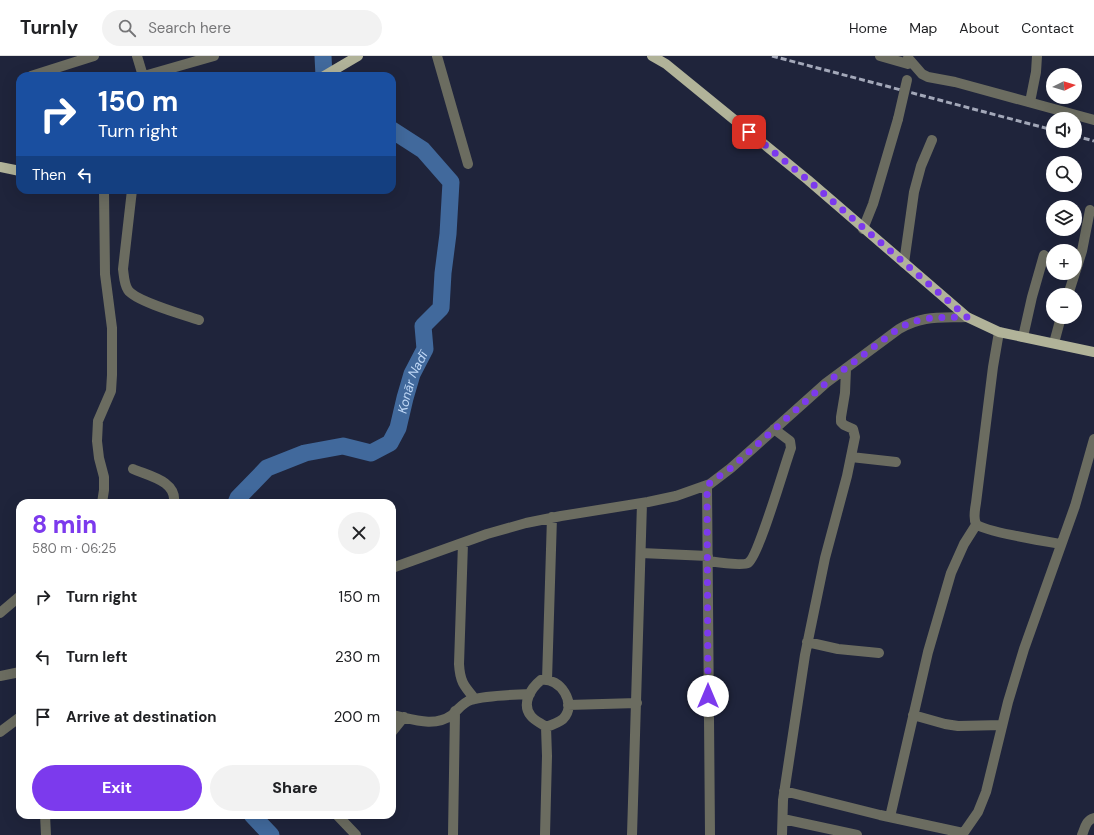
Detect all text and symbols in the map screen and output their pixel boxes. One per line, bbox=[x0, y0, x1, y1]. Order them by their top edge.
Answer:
search box bbox=[102, 10, 382, 46]
text: Turnly bbox=[20, 15, 78, 40]
icon: search bbox=[116, 17, 138, 39]
text: Search here bbox=[148, 18, 231, 38]
text: Home bbox=[849, 19, 887, 37]
text: Map bbox=[909, 19, 937, 37]
text: About bbox=[959, 19, 999, 37]
text: Contact bbox=[1021, 19, 1074, 37]
north arrow bbox=[1046, 68, 1082, 104]
map controls bbox=[1046, 68, 1082, 324]
text: 150 m bbox=[98, 83, 178, 120]
icon: right bbox=[32, 88, 84, 140]
button: sound bbox=[1046, 112, 1082, 148]
pin bbox=[732, 115, 766, 149]
text: Turn right bbox=[98, 119, 178, 143]
icon: arrive bbox=[738, 121, 760, 143]
button: search bbox=[1046, 156, 1082, 192]
icon: left bbox=[74, 164, 96, 186]
text: Then bbox=[32, 165, 66, 185]
button: layers bbox=[1046, 200, 1082, 236]
button: + bbox=[1046, 244, 1082, 280]
button: − bbox=[1046, 288, 1082, 324]
water label: Konār Nadī bbox=[394, 346, 432, 415]
text: 8 min bbox=[32, 509, 97, 540]
button: close bbox=[338, 512, 380, 554]
text: 580 m · 06:25 bbox=[32, 540, 116, 557]
icon: right bbox=[32, 586, 54, 608]
text: Turn right bbox=[66, 587, 137, 607]
text: 150 m bbox=[339, 587, 380, 607]
icon: left bbox=[32, 646, 54, 668]
text: Turn left bbox=[66, 647, 127, 667]
text: 230 m bbox=[335, 647, 380, 667]
position arrow bbox=[687, 675, 729, 717]
icon: arrive bbox=[32, 706, 54, 728]
text: Arrive at destination bbox=[66, 707, 217, 727]
text: 200 m bbox=[334, 707, 380, 727]
button: Exit bbox=[32, 765, 202, 811]
button: Share bbox=[210, 765, 380, 811]

